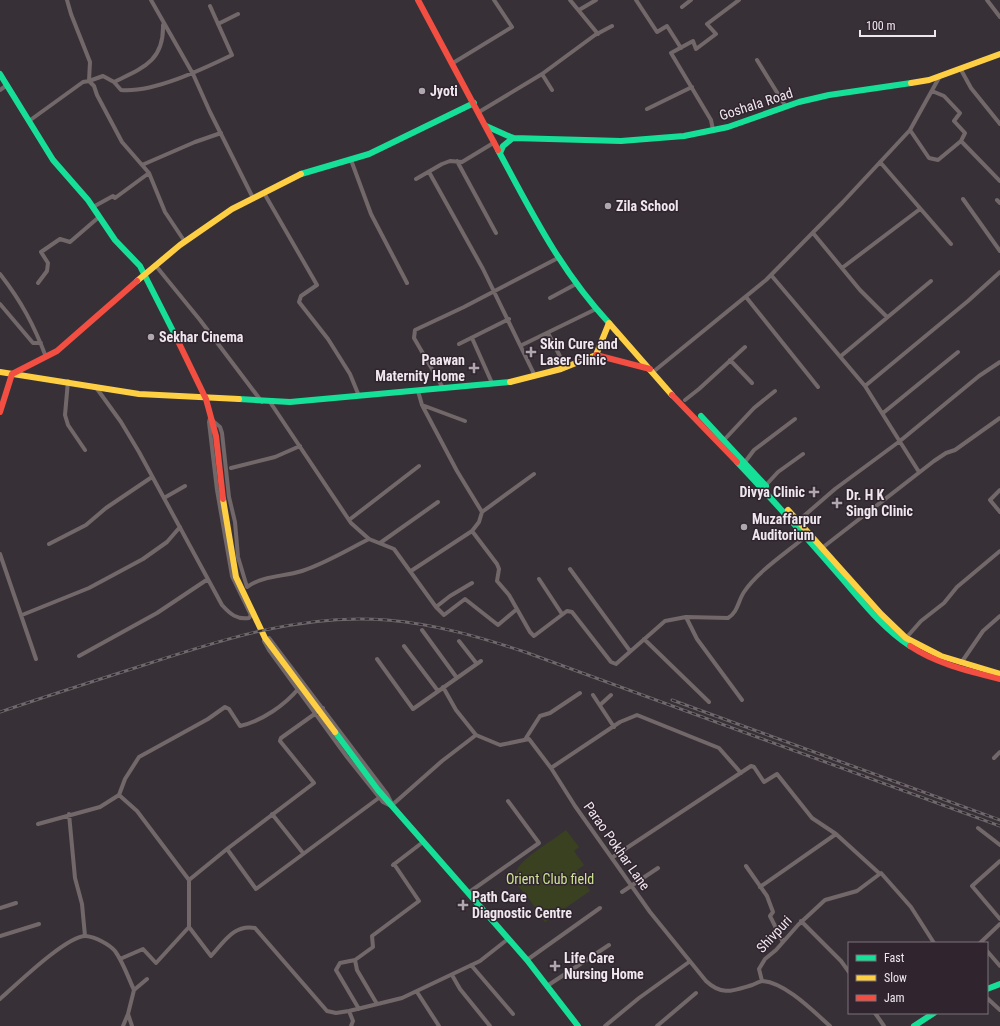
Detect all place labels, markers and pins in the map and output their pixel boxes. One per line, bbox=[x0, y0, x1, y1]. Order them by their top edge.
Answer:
place label: Jyoti bbox=[430, 83, 458, 99]
marker: Jyoti bbox=[417, 86, 427, 96]
place label: Zila School bbox=[616, 198, 679, 214]
marker: Zila School bbox=[603, 201, 613, 211]
place label: Sekhar Cinema bbox=[159, 329, 244, 345]
marker: Sekhar Cinema bbox=[146, 332, 156, 342]
place label: Skin Cure and Laser Clinic bbox=[540, 336, 618, 368]
marker: Skin Cure and Laser Clinic bbox=[525, 346, 537, 358]
place label: Paawan Maternity Home bbox=[375, 352, 465, 384]
marker: Paawan Maternity Home bbox=[468, 362, 480, 374]
place label: Divya Clinic bbox=[739, 484, 806, 500]
marker: Divya Clinic bbox=[808, 486, 820, 498]
place label: Dr. H K Singh Clinic bbox=[846, 487, 914, 519]
marker: Dr. H K Singh Clinic bbox=[831, 497, 843, 509]
place label: Muzaffarpur Auditorium bbox=[752, 511, 822, 543]
marker: Muzaffarpur Auditorium bbox=[739, 522, 749, 532]
place label: Path Care Diagnostic Centre bbox=[472, 889, 572, 921]
marker: Path Care Diagnostic Centre bbox=[457, 899, 469, 911]
place label: Life Care Nursing Home bbox=[564, 950, 644, 982]
marker: Life Care Nursing Home bbox=[549, 960, 561, 972]

